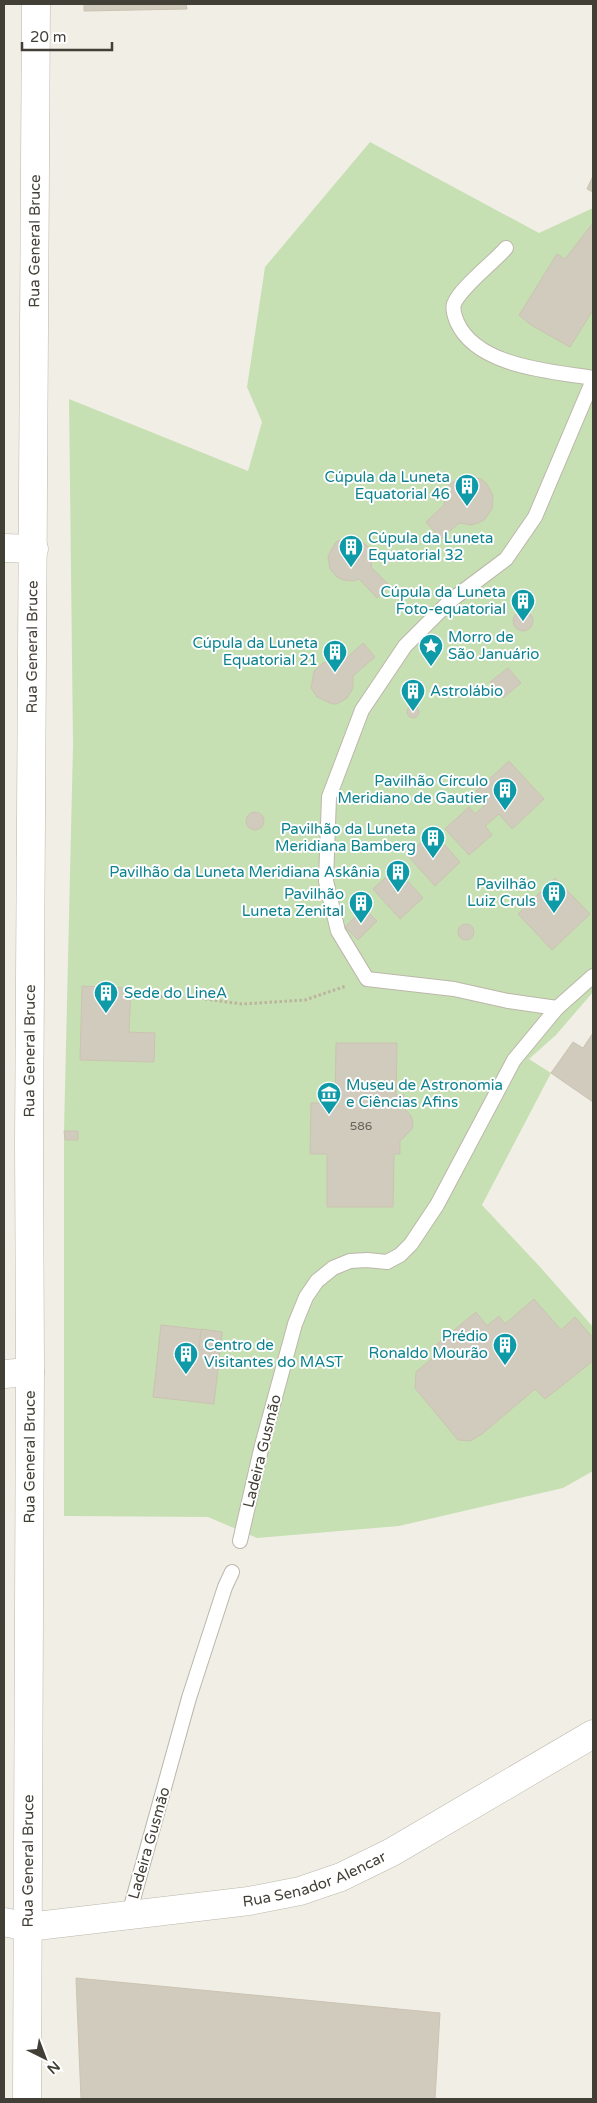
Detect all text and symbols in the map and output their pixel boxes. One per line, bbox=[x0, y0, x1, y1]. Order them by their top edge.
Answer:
scale bar bbox=[22, 20, 112, 52]
text: 20 m bbox=[30, 28, 67, 46]
street label: Rua General Bruce bbox=[25, 174, 44, 308]
place label: Cúpula da Luneta Equatorial 46 bbox=[325, 468, 450, 503]
building icon: Cúpula da Luneta Equatorial 46 bbox=[454, 473, 480, 507]
place label: Cúpula da Luneta Equatorial 32 bbox=[368, 529, 493, 564]
building icon: Cúpula da Luneta Equatorial 32 bbox=[338, 534, 364, 568]
street label: Rua General Bruce bbox=[23, 580, 41, 714]
place label: Cúpula da Luneta Foto-equatorial bbox=[381, 583, 506, 618]
building icon: Cúpula da Luneta Foto-equatorial bbox=[510, 588, 536, 622]
place label: Morro de São Januário bbox=[448, 628, 539, 663]
place icon: Morro de São Januário bbox=[418, 633, 444, 667]
place label: Cúpula da Luneta Equatorial 21 bbox=[193, 634, 318, 669]
building icon: Cúpula da Luneta Equatorial 21 bbox=[322, 639, 348, 673]
building icon: Astrolábio bbox=[400, 678, 426, 712]
place label: Astrolábio bbox=[430, 682, 503, 700]
place label: Pavilhão Círculo Meridiano de Gautier bbox=[338, 772, 488, 807]
building icon: Pavilhão Círculo Meridiano de Gautier bbox=[492, 777, 518, 811]
place label: Pavilhão da Luneta Meridiana Bamberg bbox=[275, 820, 416, 855]
building icon: Pavilhão da Luneta Meridiana Bamberg bbox=[420, 825, 446, 859]
building icon: Pavilhão da Luneta Meridiana Askânia bbox=[385, 859, 411, 893]
place label: Pavilhão da Luneta Meridiana Askânia bbox=[109, 863, 380, 881]
place label: Pavilhão Luiz Cruls bbox=[467, 875, 536, 910]
building icon: Pavilhão Luiz Cruls bbox=[541, 880, 567, 914]
place label: Pavilhão Luneta Zenital bbox=[242, 885, 344, 920]
building icon: Pavilhão Luneta Zenital bbox=[348, 890, 374, 924]
building icon: Sede do LineA bbox=[93, 980, 119, 1014]
street label: Rua General Bruce bbox=[20, 984, 39, 1118]
place label: Sede do LineA bbox=[124, 984, 227, 1002]
place label: Museu de Astronomia e Ciências Afins bbox=[346, 1076, 503, 1111]
museum icon: Museu de Astronomia e Ciências Afins bbox=[316, 1081, 342, 1115]
house number: 586 bbox=[350, 1119, 372, 1133]
place label: Prédio Ronaldo Mourão bbox=[369, 1327, 488, 1362]
building icon: Prédio Ronaldo Mourão bbox=[492, 1332, 518, 1366]
place label: Centro de Visitantes do MAST bbox=[204, 1336, 343, 1371]
building icon: Centro de Visitantes do MAST bbox=[173, 1341, 199, 1375]
street label: Rua General Bruce bbox=[20, 1390, 39, 1524]
street label: Ladeira Gusmão bbox=[239, 1393, 285, 1509]
street label: Ladeira Gusmão bbox=[124, 1785, 174, 1901]
street label: Rua General Bruce bbox=[19, 1794, 37, 1928]
street label: Rua Senador Alencar bbox=[242, 1847, 389, 1911]
north arrow bbox=[20, 2033, 70, 2083]
text: N bbox=[43, 2057, 63, 2077]

